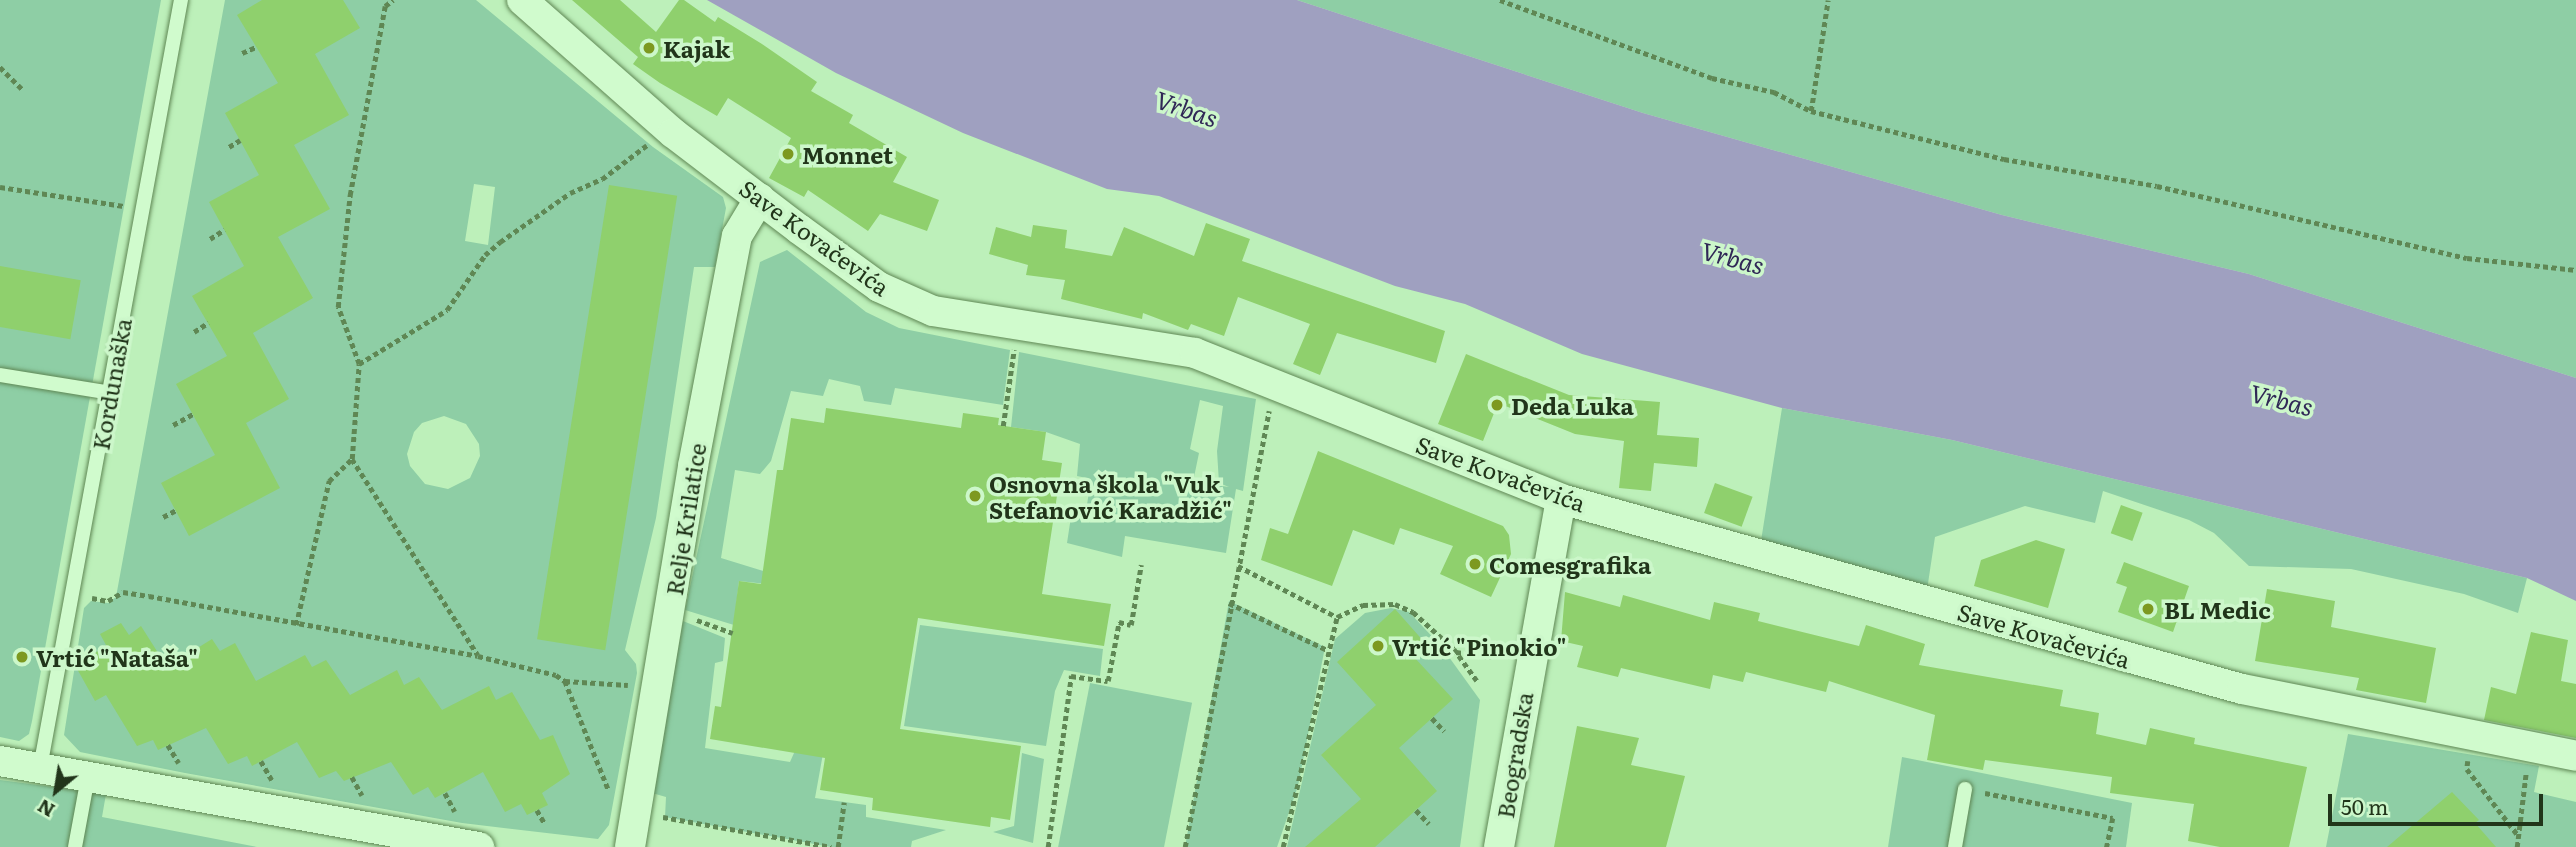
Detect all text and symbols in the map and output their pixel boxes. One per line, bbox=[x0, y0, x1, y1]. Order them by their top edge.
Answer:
place label: Kajak bbox=[663, 34, 730, 62]
marker: Kajak bbox=[641, 40, 657, 56]
water label: Vrbas bbox=[1152, 84, 1222, 132]
place label: Monnet bbox=[802, 140, 893, 168]
marker: Monnet bbox=[780, 146, 796, 162]
street label: Save Kovačevića bbox=[735, 173, 895, 301]
water label: Vrbas bbox=[1699, 235, 1767, 279]
street label: Kordunaška bbox=[86, 316, 136, 452]
water label: Vrbas bbox=[2248, 377, 2316, 421]
place label: Deda Luka bbox=[1511, 391, 1634, 419]
marker: Deda Luka bbox=[1489, 397, 1505, 413]
street label: Save Kovačevića bbox=[1413, 430, 1589, 516]
street label: Relje Krilatice bbox=[659, 441, 711, 597]
place label: Osnovna škola "Vuk Stefanović Karadžić" bbox=[989, 469, 1232, 523]
marker: Osnovna škola "Vuk Stefanović Karadžić" bbox=[967, 488, 983, 504]
place label: Comesgrafika bbox=[1489, 550, 1651, 578]
marker: Comesgrafika bbox=[1467, 556, 1483, 572]
place label: BL Medic bbox=[2164, 595, 2271, 623]
street label: Save Kovačevića bbox=[1955, 597, 2133, 673]
marker: BL Medic bbox=[2138, 599, 2158, 619]
place label: Vrtić "Pinokio" bbox=[1392, 632, 1567, 660]
marker: Vrtić "Pinokio" bbox=[1370, 638, 1386, 654]
place label: Vrtić "Nataša" bbox=[36, 643, 198, 671]
marker: Vrtić "Nataša" bbox=[14, 649, 30, 665]
street label: Beogradska bbox=[1490, 690, 1538, 820]
north arrow bbox=[21, 756, 91, 826]
scale bar bbox=[2331, 780, 2546, 824]
text: 50 m bbox=[2341, 790, 2388, 821]
text: N bbox=[32, 793, 59, 825]

